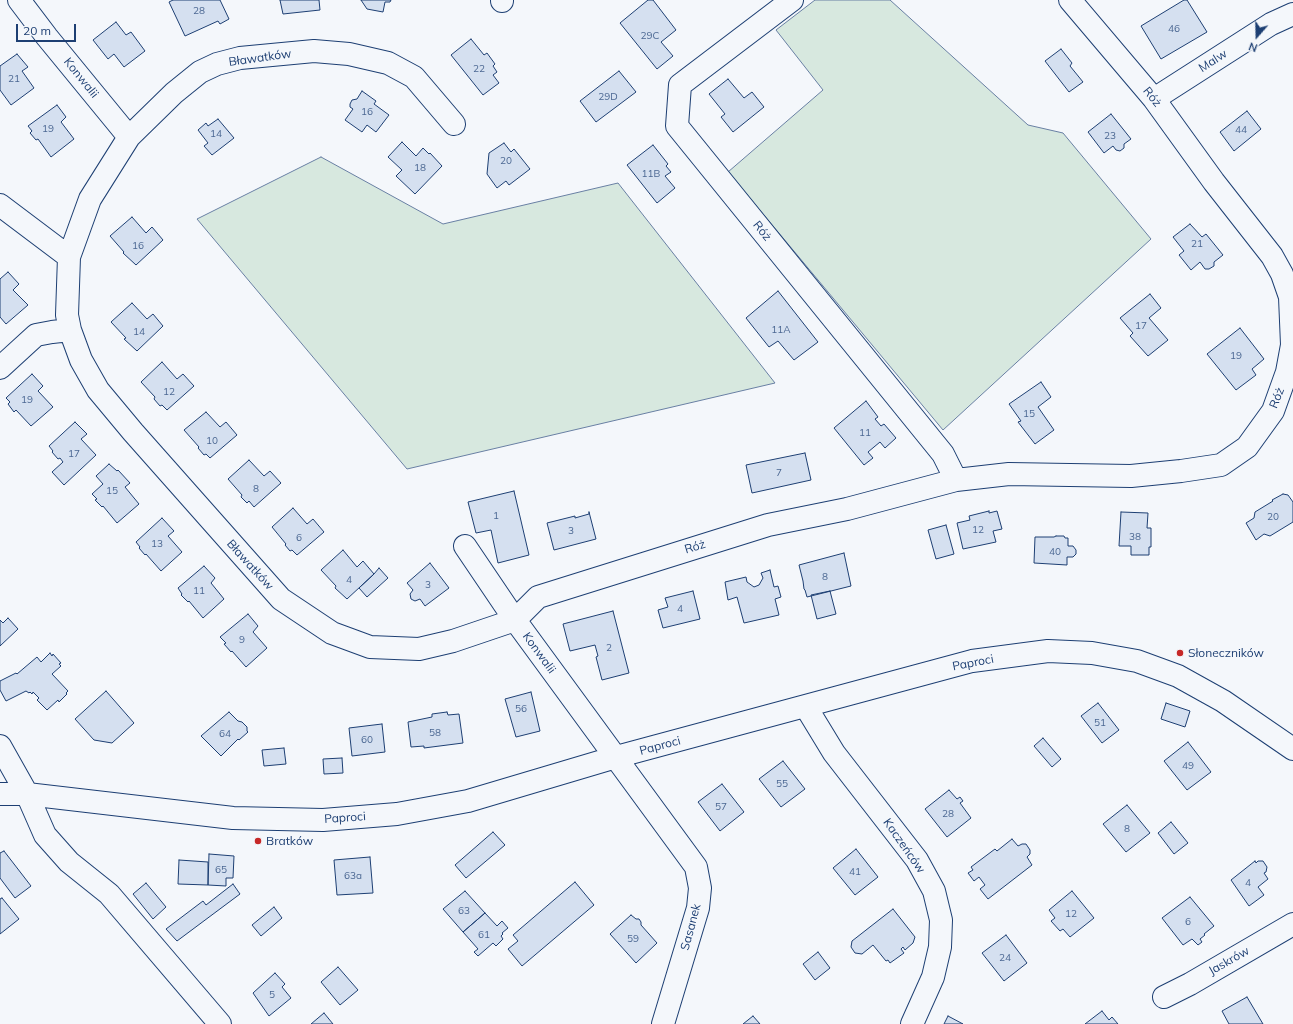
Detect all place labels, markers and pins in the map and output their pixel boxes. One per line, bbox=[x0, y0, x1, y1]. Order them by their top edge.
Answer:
place label: Słoneczników bbox=[1188, 646, 1264, 660]
marker: Słoneczników bbox=[1175, 648, 1185, 658]
place label: Bratków bbox=[266, 834, 313, 848]
marker: Bratków bbox=[253, 836, 263, 846]

